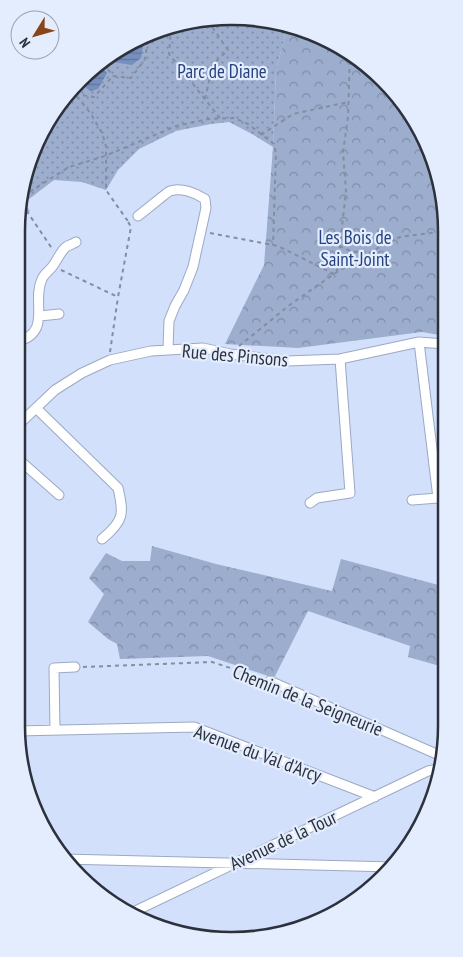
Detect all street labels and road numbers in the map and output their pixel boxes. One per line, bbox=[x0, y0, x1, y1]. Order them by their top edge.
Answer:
street label: Rue des Pinsons bbox=[181, 338, 289, 372]
street label: Chemin de la Seigneurie bbox=[229, 659, 387, 741]
street label: Avenue du Val d'Arcy bbox=[191, 719, 326, 787]
street label: Avenue de la Tour bbox=[225, 804, 341, 875]

